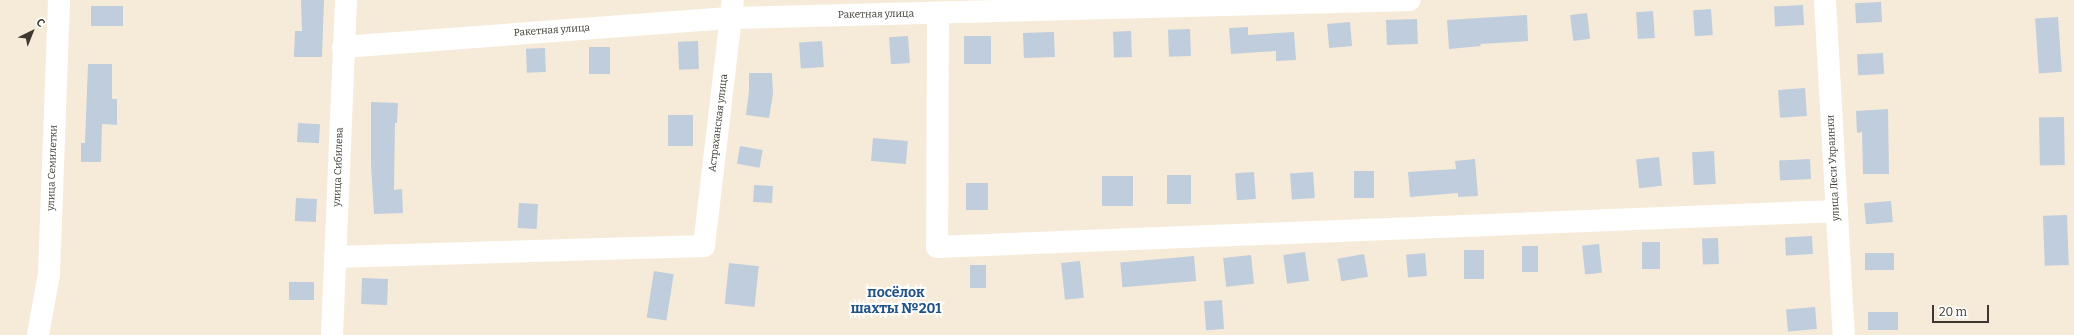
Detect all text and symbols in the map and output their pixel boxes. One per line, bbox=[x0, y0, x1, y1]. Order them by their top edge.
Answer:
street label: Ракетная улица bbox=[838, 8, 914, 22]
north arrow bbox=[12, 12, 52, 52]
text: С bbox=[34, 16, 47, 30]
street label: Ракетная улица bbox=[514, 22, 590, 40]
street label: Астраханская улица bbox=[707, 73, 731, 173]
street label: улица Леси Украинки bbox=[1825, 115, 1843, 221]
street label: улица Семилетки bbox=[46, 125, 60, 211]
street label: улица Сибилева bbox=[332, 127, 346, 207]
district label: посёлок шахты №201 bbox=[851, 285, 941, 318]
scale bar bbox=[1934, 297, 1991, 323]
text: 20 m bbox=[1939, 305, 1967, 319]

